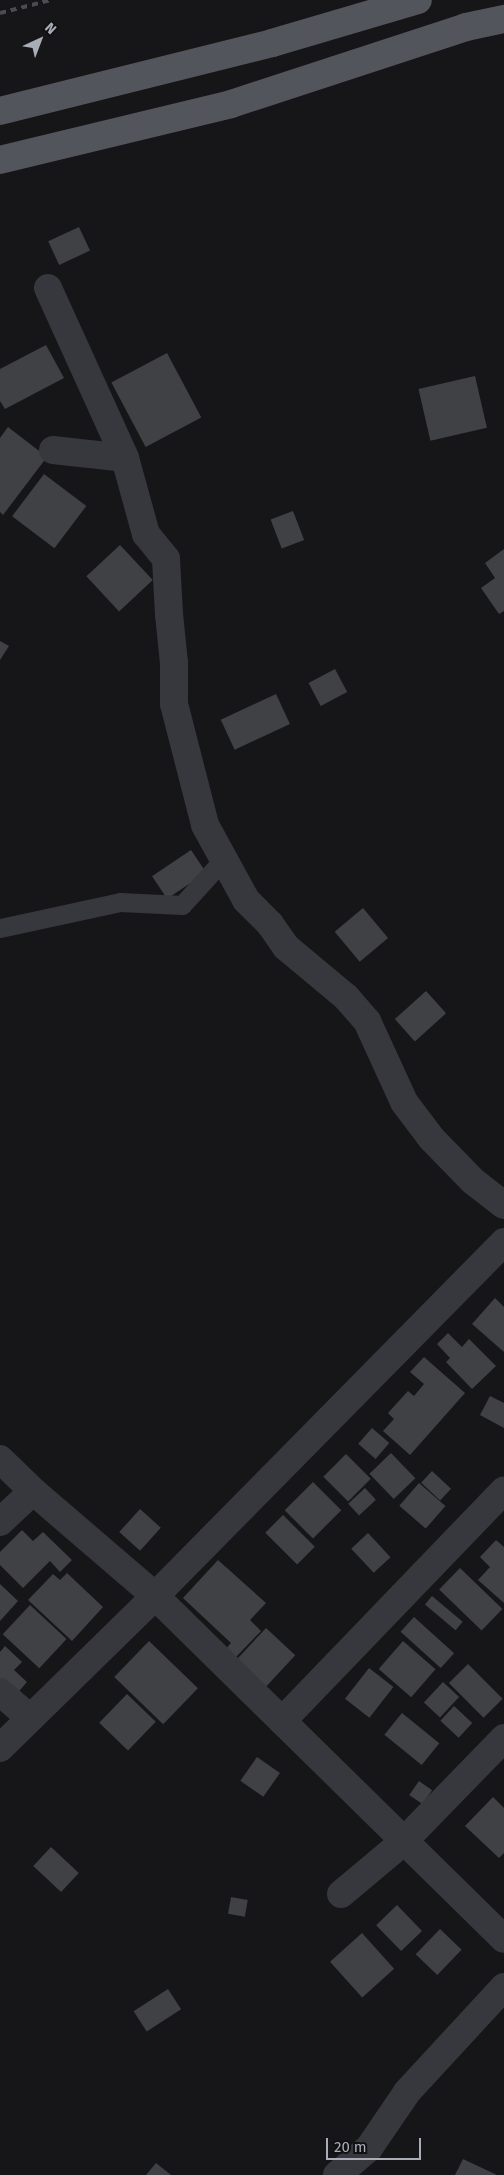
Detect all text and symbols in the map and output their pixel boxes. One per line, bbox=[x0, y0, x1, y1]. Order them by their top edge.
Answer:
north arrow bbox=[15, 15, 65, 65]
text: N bbox=[41, 19, 60, 38]
scale bar bbox=[329, 2128, 424, 2160]
text: 20 m bbox=[334, 2138, 367, 2156]

